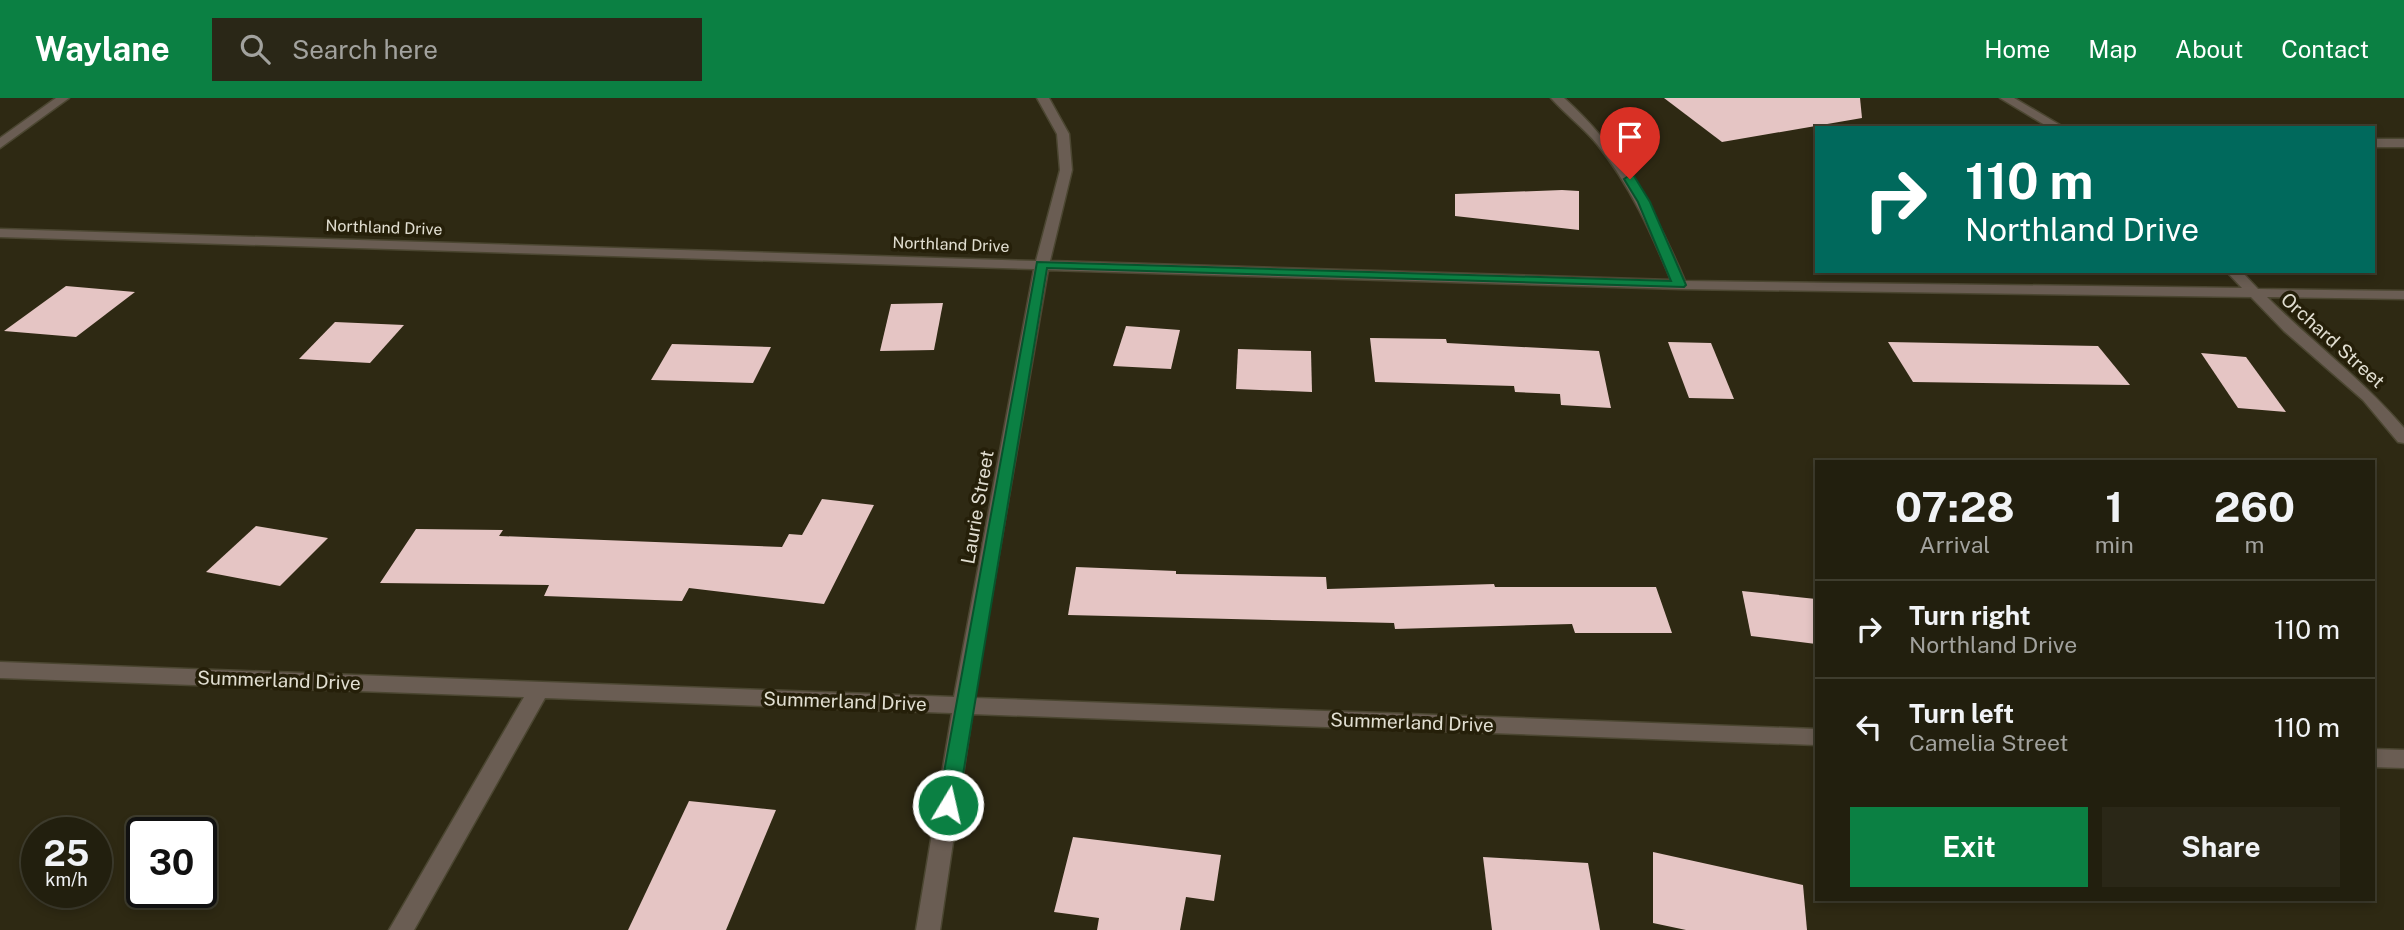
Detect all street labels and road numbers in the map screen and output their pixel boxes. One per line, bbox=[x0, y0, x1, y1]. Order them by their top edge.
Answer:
street label: Northland Drive bbox=[325, 216, 443, 239]
street label: Northland Drive bbox=[892, 233, 1010, 256]
street label: Orchard Street bbox=[2277, 288, 2389, 392]
street label: Laurie Street bbox=[956, 448, 998, 566]
street label: Summerland Drive bbox=[197, 666, 361, 694]
street label: Summerland Drive bbox=[763, 687, 927, 715]
street label: Summerland Drive bbox=[1330, 708, 1494, 736]

